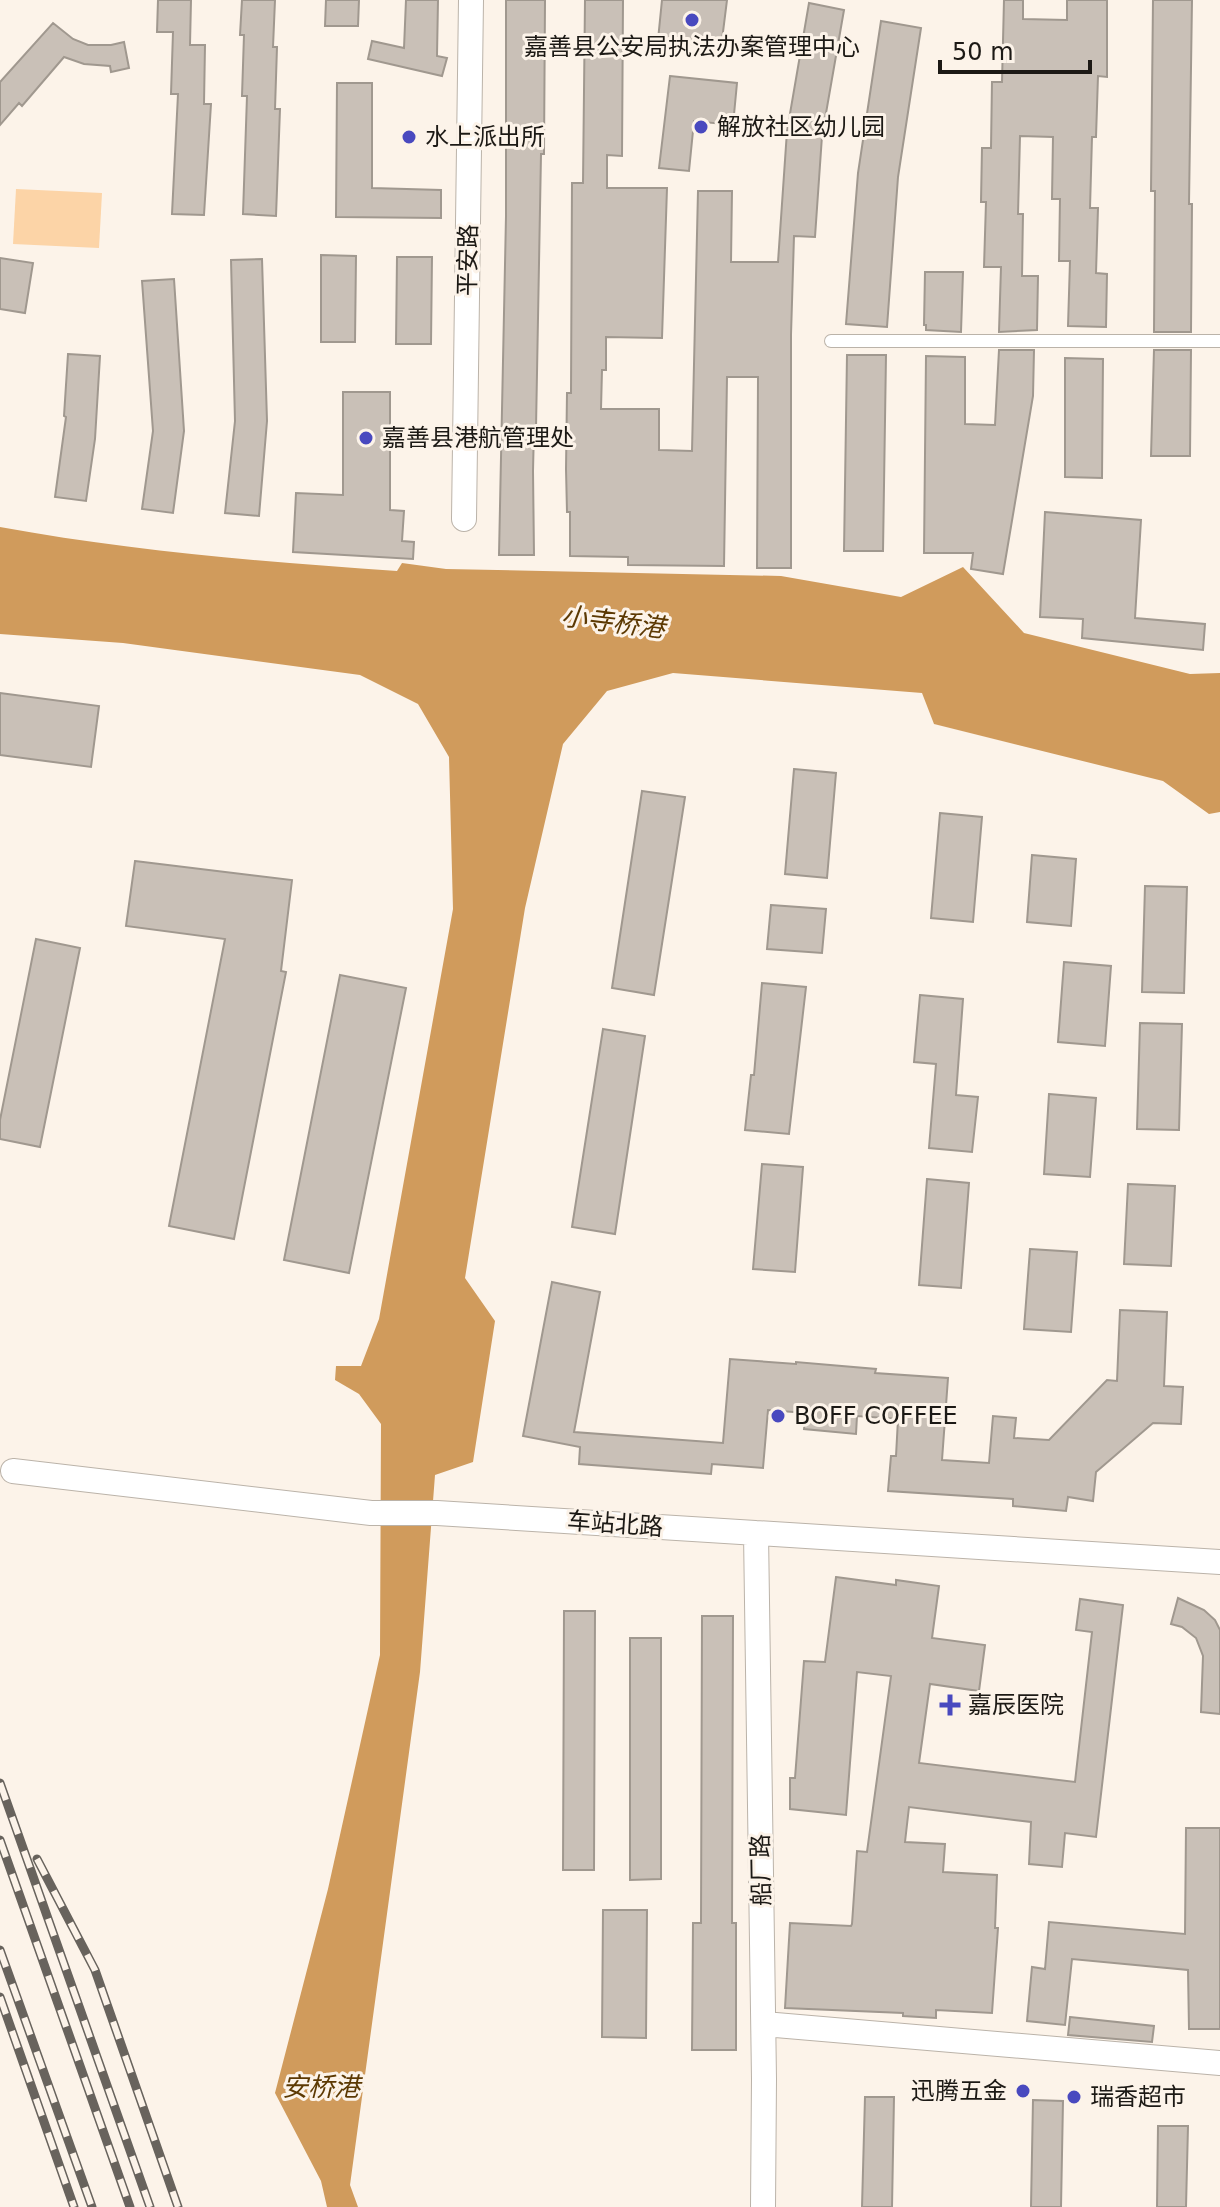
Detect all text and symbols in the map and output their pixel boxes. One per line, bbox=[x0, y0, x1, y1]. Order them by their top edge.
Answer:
marker: 嘉善县公安局执法办案管理中心 bbox=[683, 11, 701, 29]
scale bar bbox=[940, 24, 1090, 74]
place label: 嘉善县公安局执法办案管理中心 bbox=[524, 33, 860, 61]
text: 50 m bbox=[952, 38, 1014, 66]
place label: 解放社区幼儿园 bbox=[717, 113, 885, 141]
marker: 解放社区幼儿园 bbox=[692, 118, 710, 136]
place label: 水上派出所 bbox=[425, 123, 545, 151]
marker: 水上派出所 bbox=[400, 128, 418, 146]
street label: 平安路 bbox=[453, 224, 483, 296]
place label: 嘉善县港航管理处 bbox=[382, 424, 574, 452]
marker: 嘉善县港航管理处 bbox=[357, 429, 375, 447]
water label: 小寺桥港 bbox=[560, 601, 670, 644]
place label: BOFF COFFEE bbox=[794, 1402, 958, 1430]
marker: BOFF COFFEE bbox=[769, 1407, 787, 1425]
street label: 车站北路 bbox=[566, 1507, 664, 1541]
place label: 嘉辰医院 bbox=[968, 1691, 1064, 1719]
marker: 嘉辰医院 bbox=[939, 1694, 961, 1716]
street label: 船厂路 bbox=[746, 1834, 776, 1906]
water label: 安桥港 bbox=[282, 2072, 364, 2102]
place label: 迅腾五金 bbox=[911, 2077, 1007, 2105]
marker: 迅腾五金 bbox=[1014, 2082, 1032, 2100]
place label: 瑞香超市 bbox=[1090, 2083, 1186, 2111]
marker: 瑞香超市 bbox=[1065, 2088, 1083, 2106]

